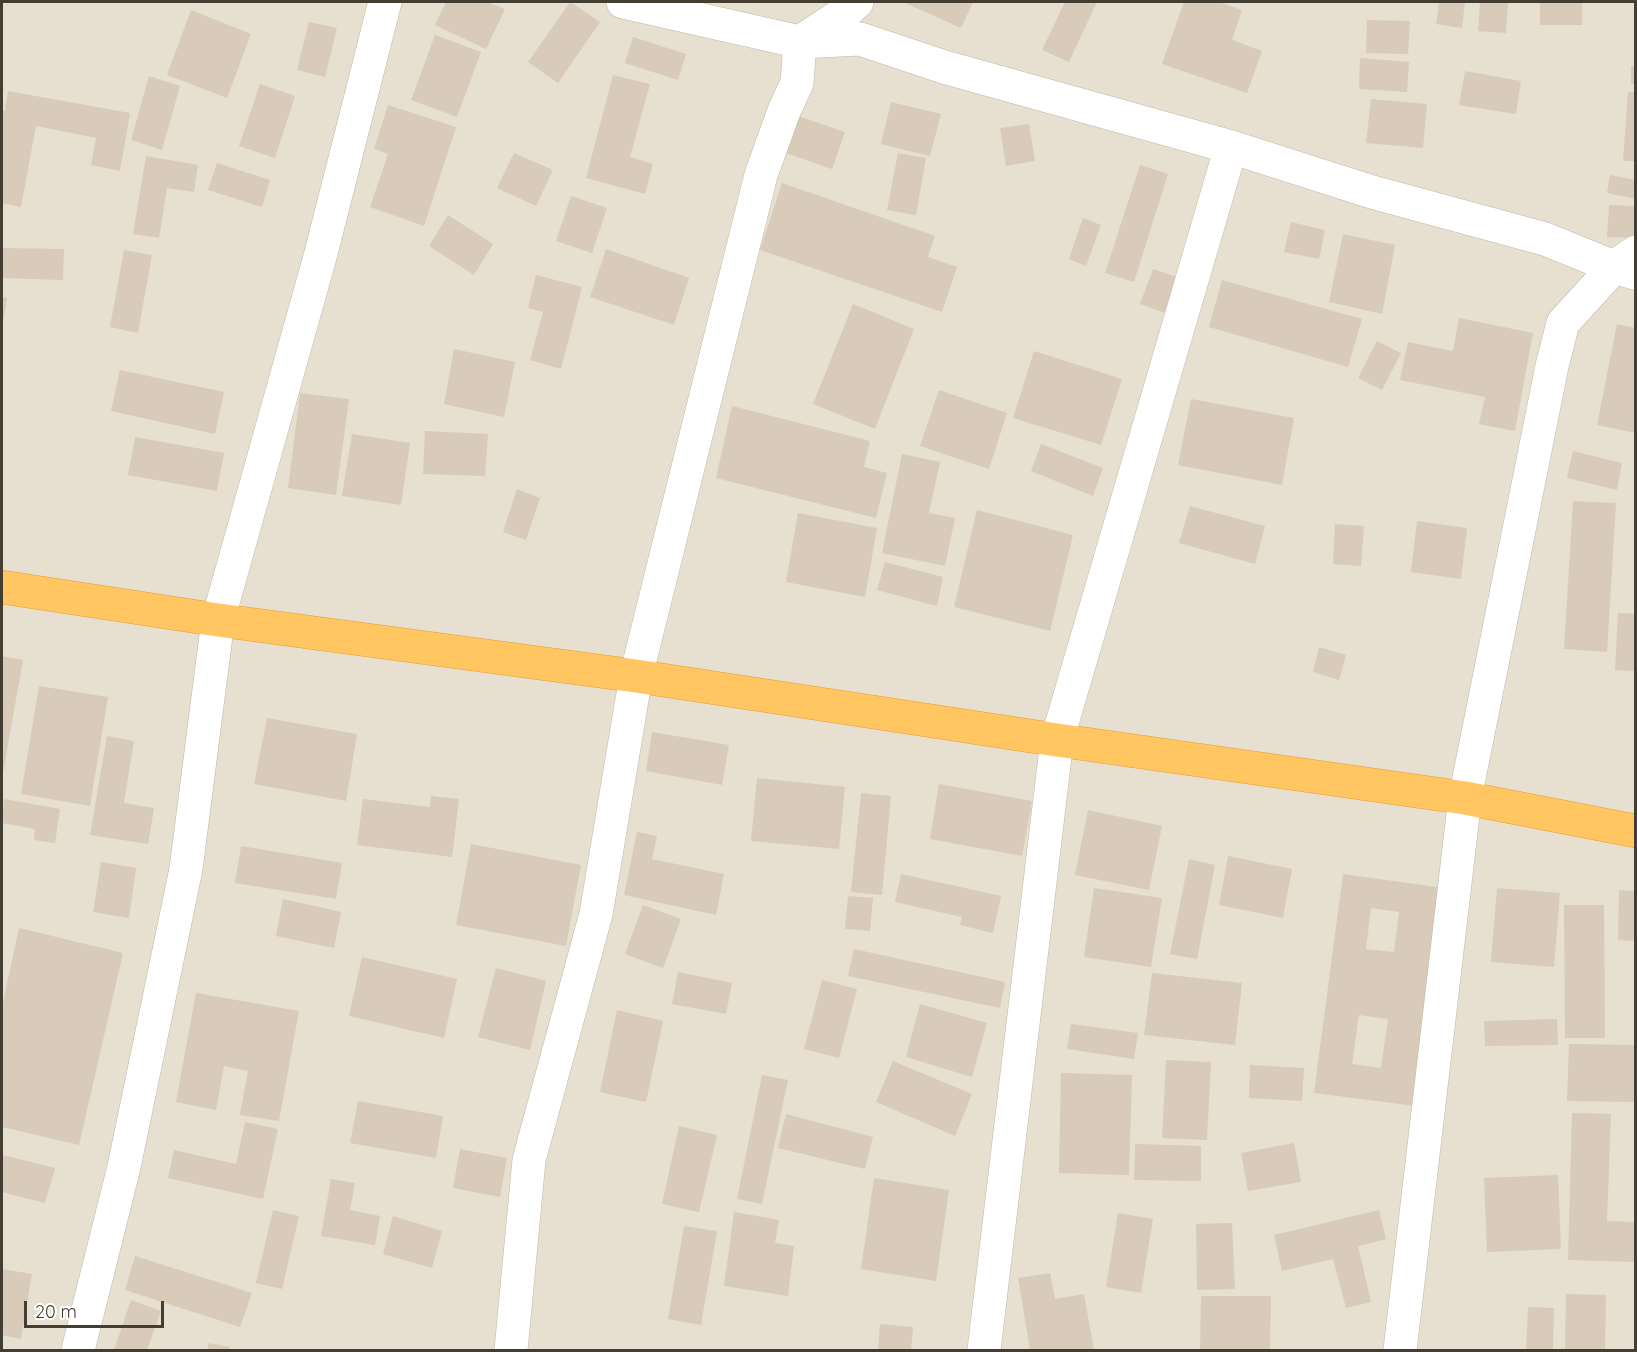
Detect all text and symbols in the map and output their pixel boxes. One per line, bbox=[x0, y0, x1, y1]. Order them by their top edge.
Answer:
scale bar bbox=[27, 1289, 166, 1327]
text: 20 m bbox=[35, 1300, 77, 1323]

